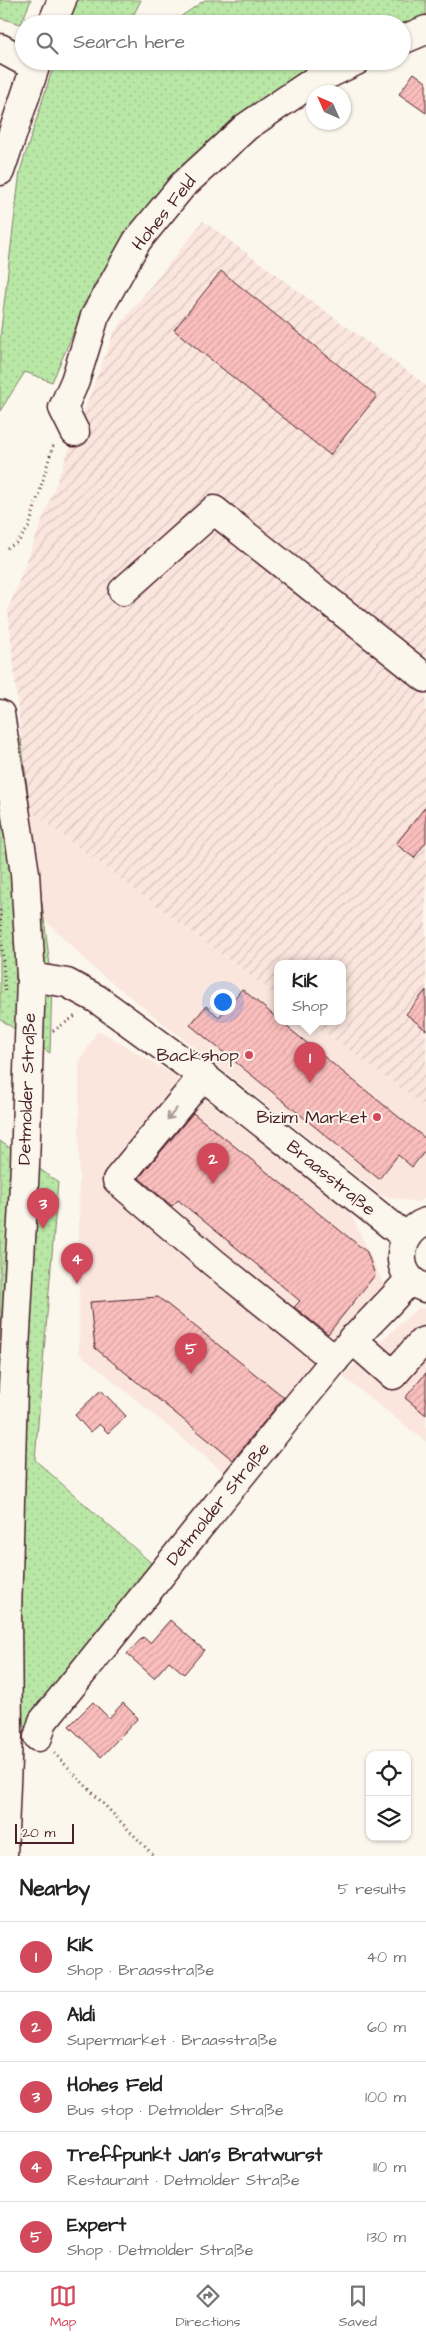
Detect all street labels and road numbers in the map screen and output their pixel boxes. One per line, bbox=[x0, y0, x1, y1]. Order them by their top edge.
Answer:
street label: Hohes Feld bbox=[126, 170, 202, 256]
street label: Detmolder Straße bbox=[12, 1012, 42, 1166]
street label: Braasstraße bbox=[281, 1134, 381, 1222]
street label: Detmolder Straße bbox=[160, 1437, 276, 1571]

